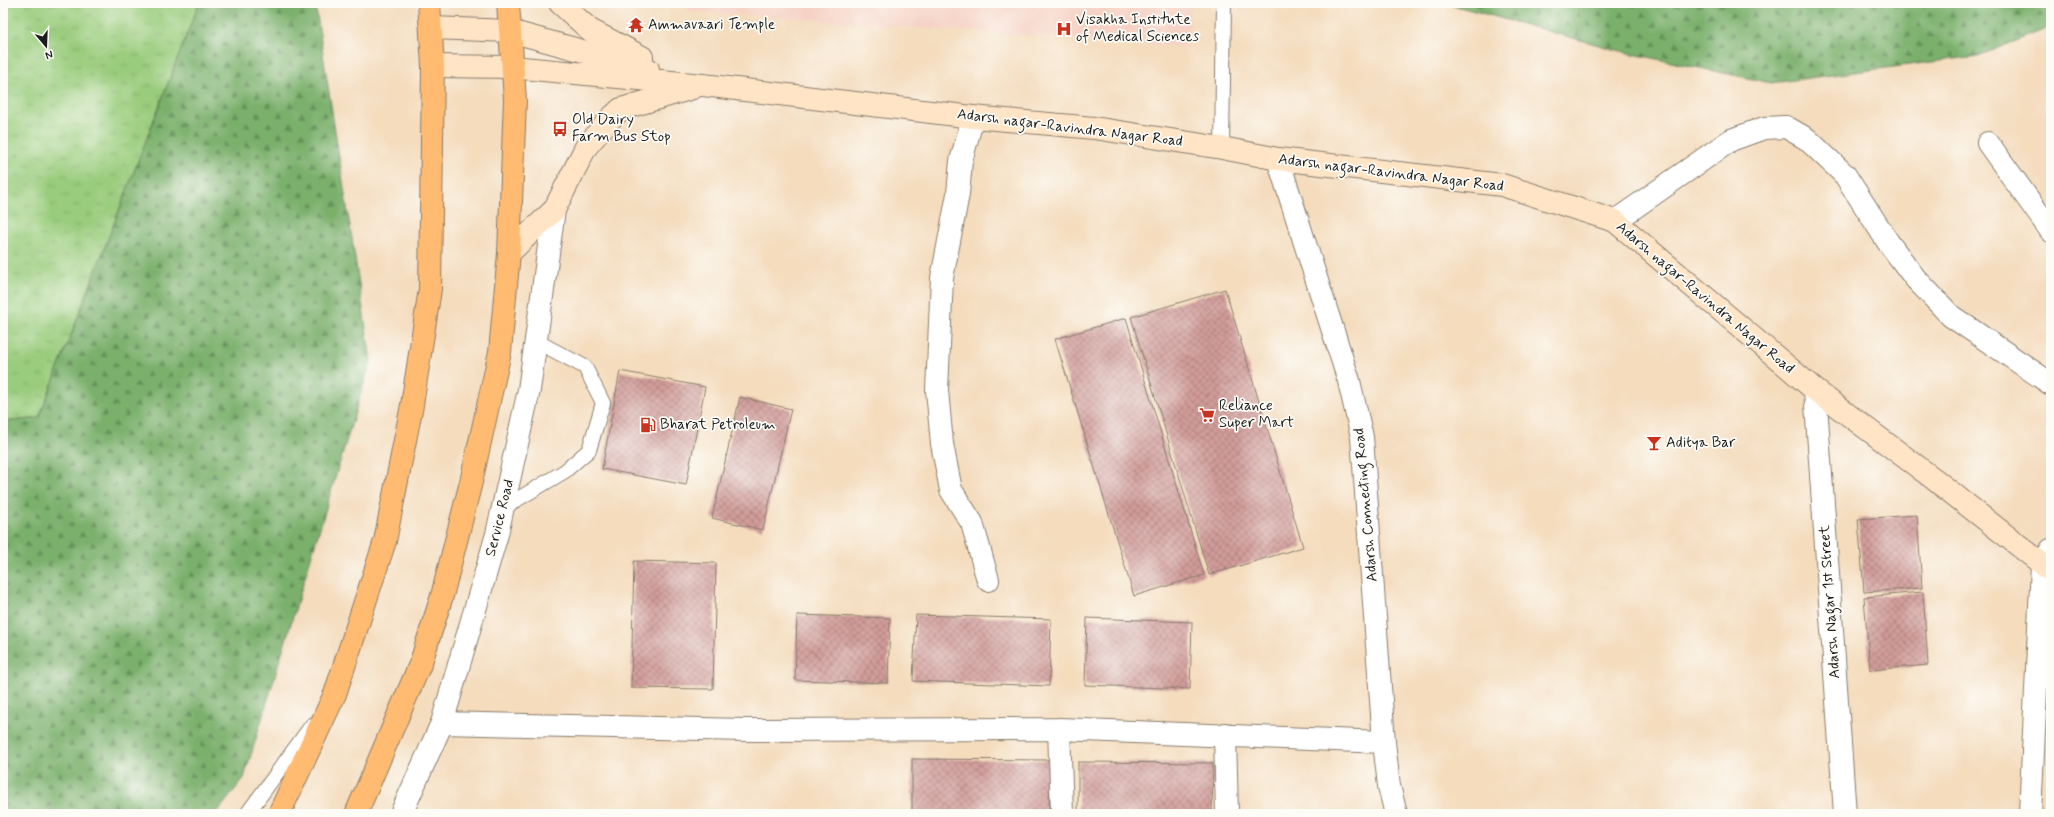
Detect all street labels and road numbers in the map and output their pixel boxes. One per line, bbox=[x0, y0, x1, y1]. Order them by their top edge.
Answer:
street label: Adarsh nagar-Ravindra Nagar Road bbox=[956, 104, 1184, 153]
street label: Adarsh nagar-Ravindra Nagar Road bbox=[1277, 149, 1505, 198]
street label: Adarsh nagar-Ravindra Nagar Road bbox=[1611, 217, 1798, 379]
street label: Adarsh Connecting Road bbox=[1349, 427, 1384, 583]
street label: Service Road bbox=[481, 477, 519, 559]
street label: Adarsh Nagar 1st Street bbox=[1815, 524, 1846, 680]

